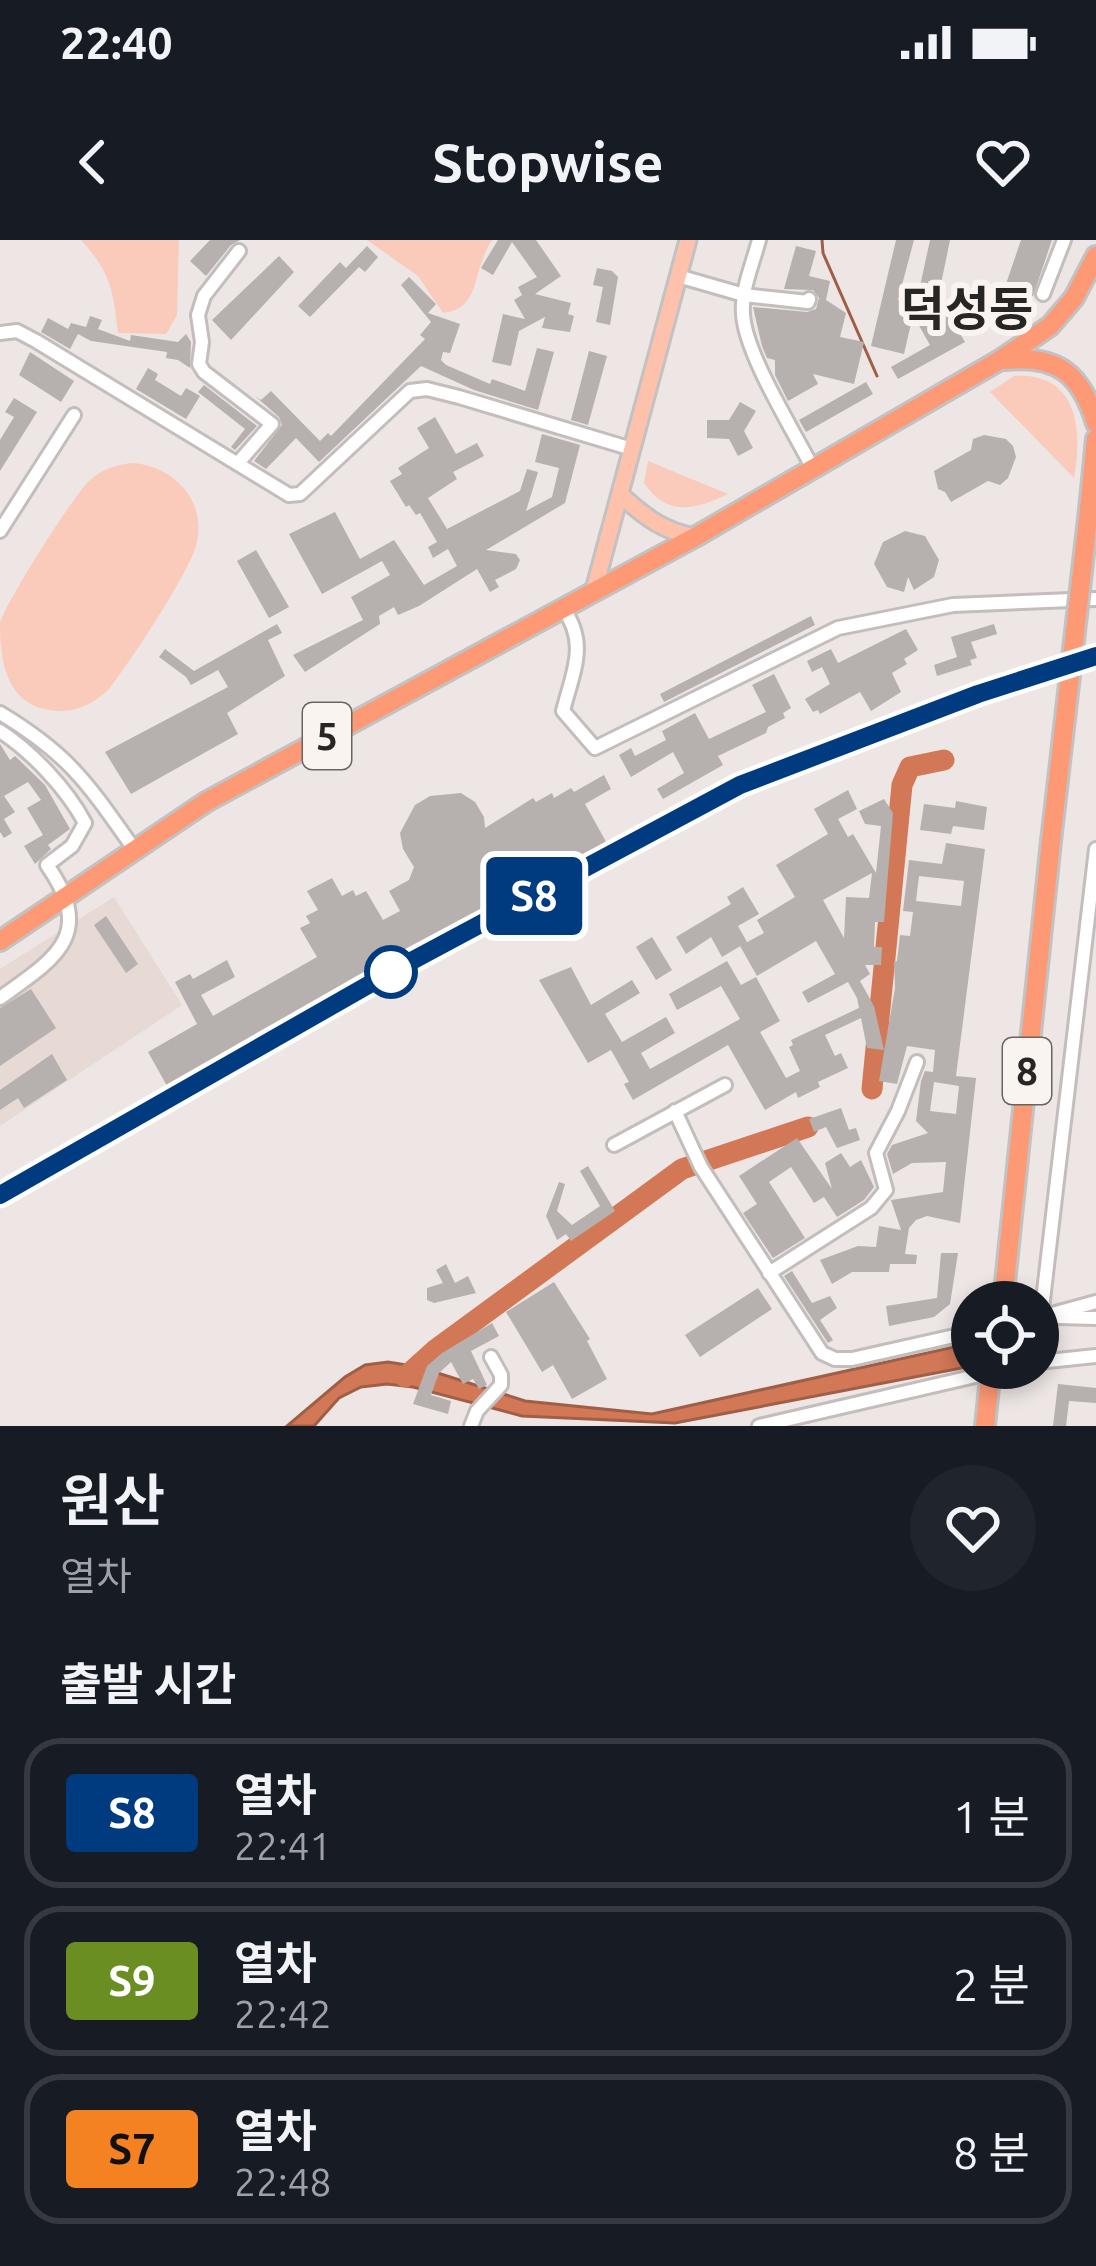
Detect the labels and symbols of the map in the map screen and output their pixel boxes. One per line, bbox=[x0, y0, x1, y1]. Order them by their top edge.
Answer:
district label: 덕성동 bbox=[901, 281, 1033, 335]
road number: 5 bbox=[303, 703, 351, 769]
line badge: S8 bbox=[480, 857, 588, 935]
unlabelled marker bbox=[366, 947, 416, 997]
road number: 8 bbox=[1003, 1038, 1051, 1104]

